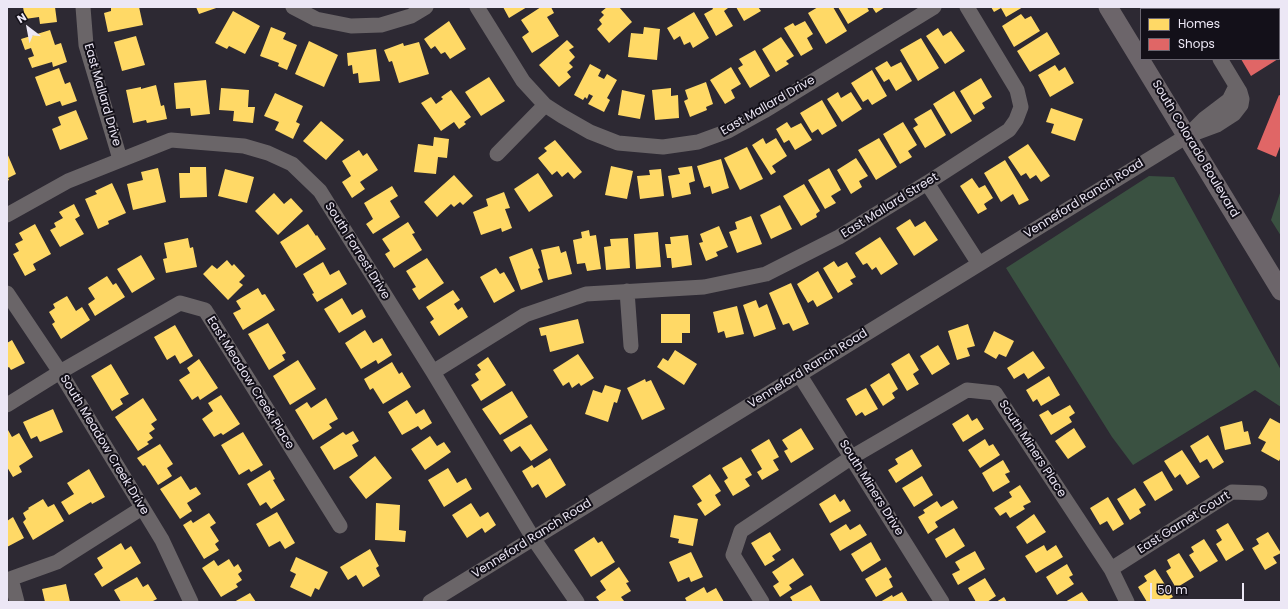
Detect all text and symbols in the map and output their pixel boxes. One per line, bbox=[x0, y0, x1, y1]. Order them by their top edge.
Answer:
north arrow bbox=[8, 8, 48, 48]
legend bbox=[1140, 8, 1280, 60]
text: N bbox=[14, 9, 29, 27]
text: Homes bbox=[1178, 15, 1220, 32]
text: Shops bbox=[1178, 35, 1215, 52]
street label: East Mallard Drive bbox=[80, 42, 124, 148]
street label: East Mallard Drive bbox=[718, 73, 818, 139]
street label: South Colorado Boulevard bbox=[1148, 78, 1242, 220]
street label: Venneford Ranch Road bbox=[1022, 156, 1146, 242]
street label: East Mallard Street bbox=[839, 170, 941, 242]
street label: South Forrest Drive bbox=[321, 200, 393, 302]
street label: East Meadow Creek Place bbox=[203, 314, 297, 452]
street label: Venneford Ranch Road bbox=[746, 326, 870, 412]
street label: South Meadow Creek Drive bbox=[57, 373, 151, 517]
street label: South Miners Place bbox=[995, 398, 1069, 500]
street label: South Miners Drive bbox=[836, 438, 906, 538]
street label: East Garnet Court bbox=[1135, 489, 1233, 557]
street label: Venneford Ranch Road bbox=[470, 496, 594, 582]
scale bar bbox=[1152, 575, 1246, 601]
text: 50 m bbox=[1157, 581, 1188, 598]

